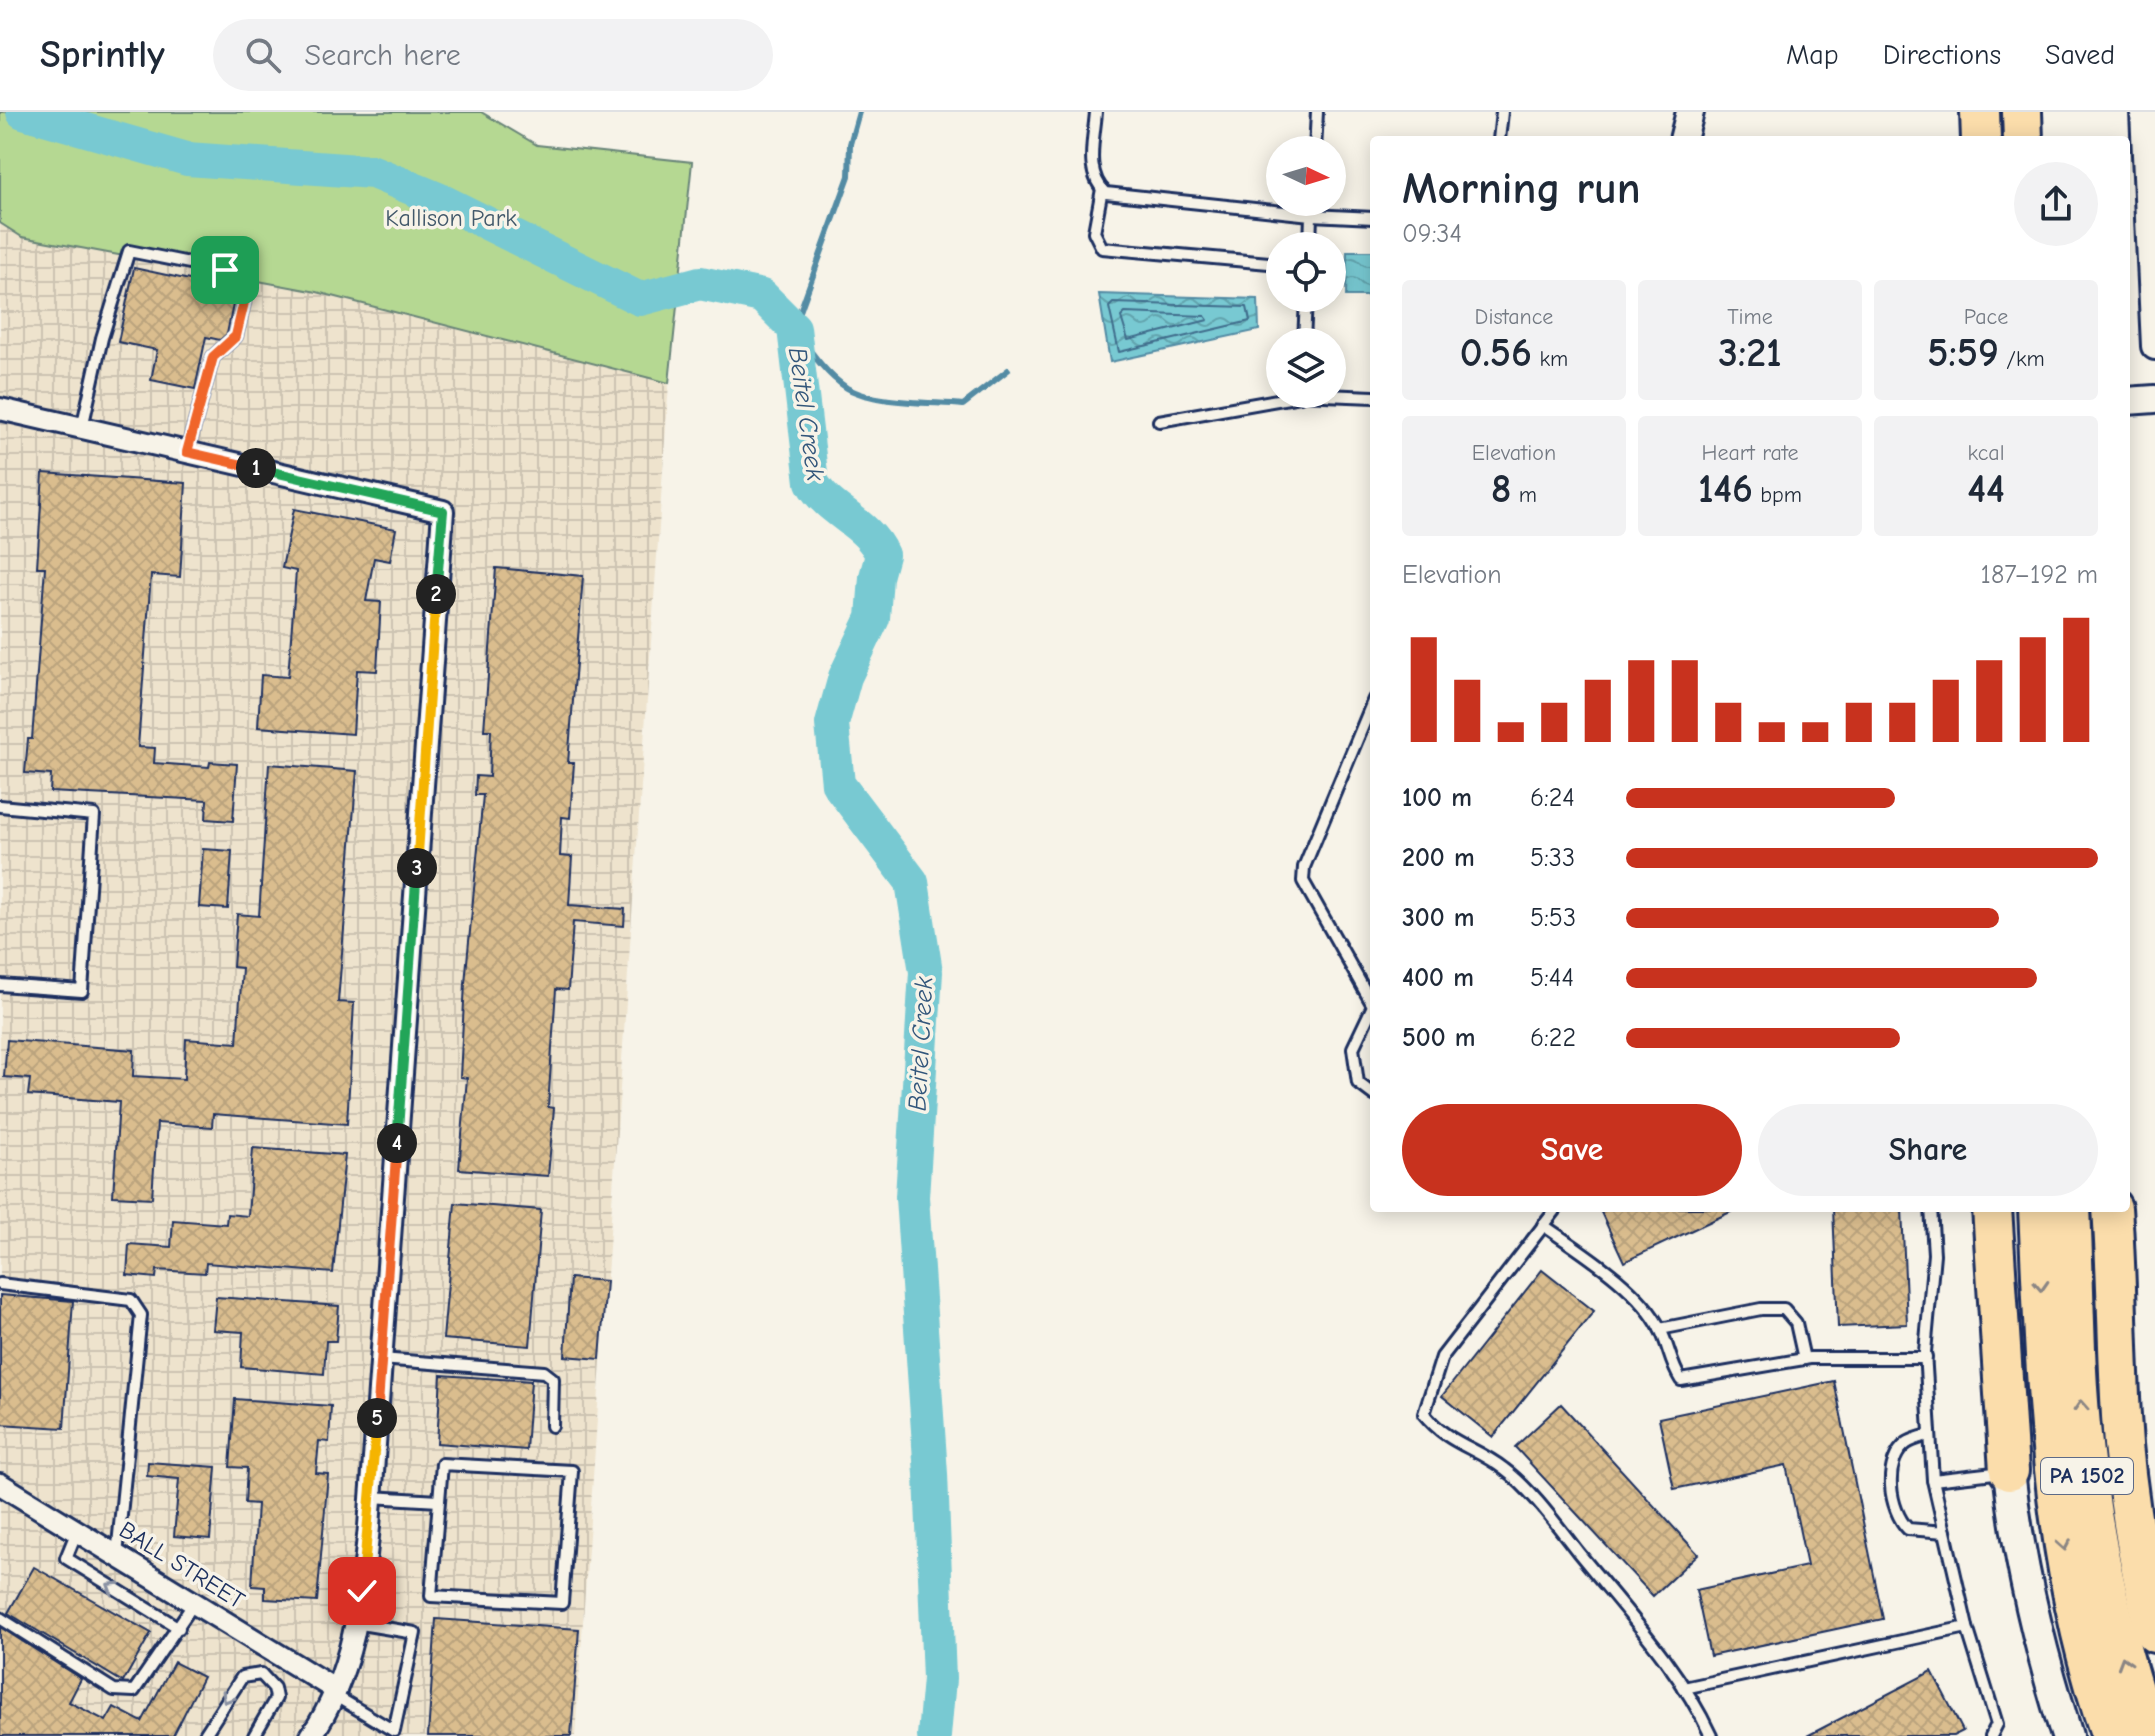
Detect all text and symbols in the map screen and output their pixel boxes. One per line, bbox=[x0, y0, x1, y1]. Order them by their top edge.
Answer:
search box bbox=[213, 19, 773, 91]
text: Sprintly bbox=[40, 33, 165, 77]
icon: search bbox=[241, 33, 285, 77]
text: Search here bbox=[305, 38, 461, 73]
text: Map bbox=[1786, 39, 1839, 71]
text: Directions bbox=[1883, 39, 2001, 71]
text: Saved bbox=[2045, 39, 2115, 71]
north arrow bbox=[1266, 136, 1346, 216]
map controls bbox=[1266, 136, 1346, 408]
button: share bbox=[2014, 162, 2098, 246]
text: Morning run bbox=[1402, 163, 1641, 214]
park label: Kallison Park bbox=[385, 204, 517, 232]
text: 09:34 bbox=[1402, 219, 1462, 249]
button: locate bbox=[1266, 232, 1346, 312]
pin bbox=[191, 236, 259, 304]
icon: arrive bbox=[203, 248, 247, 292]
text: Distance bbox=[1475, 304, 1553, 330]
text: Time bbox=[1727, 304, 1773, 330]
text: Pace bbox=[1964, 304, 2008, 330]
button: layers bbox=[1266, 328, 1346, 408]
text: 0.56 bbox=[1460, 330, 1532, 376]
text: 3:21 bbox=[1718, 330, 1782, 376]
text: 5:59 bbox=[1927, 330, 1999, 376]
water label: Beitel Creek bbox=[782, 345, 830, 483]
text: km bbox=[1532, 346, 1568, 372]
text: /km bbox=[1999, 346, 2045, 372]
text: Elevation bbox=[1472, 440, 1556, 466]
text: Heart rate bbox=[1702, 440, 1799, 466]
text: kcal bbox=[1968, 440, 2004, 466]
pin: 1 bbox=[236, 448, 276, 488]
text: 1 bbox=[252, 455, 260, 481]
text: 8 bbox=[1491, 466, 1511, 512]
text: 146 bbox=[1698, 466, 1753, 512]
text: 44 bbox=[1967, 466, 2005, 512]
text: m bbox=[1511, 482, 1537, 508]
text: bpm bbox=[1753, 482, 1802, 508]
text: Elevation bbox=[1402, 560, 1502, 590]
text: 187–192 m bbox=[1981, 560, 2098, 590]
pin: 2 bbox=[416, 574, 456, 614]
text: 2 bbox=[431, 581, 441, 607]
text: 100 m bbox=[1402, 783, 1472, 813]
text: 6:24 bbox=[1530, 783, 1575, 813]
text: 200 m bbox=[1402, 843, 1475, 873]
text: 5:33 bbox=[1530, 843, 1575, 873]
pin: 3 bbox=[397, 848, 437, 888]
text: 3 bbox=[412, 855, 422, 881]
text: 300 m bbox=[1402, 903, 1475, 933]
text: 5:53 bbox=[1530, 903, 1576, 933]
text: 400 m bbox=[1402, 963, 1474, 993]
text: 5:44 bbox=[1530, 963, 1574, 993]
water label: Beitel Creek bbox=[902, 976, 940, 1112]
text: 500 m bbox=[1402, 1023, 1476, 1053]
text: 6:22 bbox=[1530, 1023, 1576, 1053]
button: Save bbox=[1402, 1104, 1742, 1196]
button: Share bbox=[1758, 1104, 2098, 1196]
pin: 4 bbox=[377, 1123, 417, 1163]
text: 4 bbox=[392, 1130, 402, 1156]
one-way arrow bbox=[2033, 1280, 2050, 1293]
pin: 5 bbox=[357, 1398, 397, 1438]
one-way arrow bbox=[2072, 1399, 2089, 1412]
text: 5 bbox=[371, 1405, 383, 1431]
road number: PA 1502 bbox=[2041, 1458, 2133, 1494]
street label: BALL STREET bbox=[114, 1515, 250, 1615]
one-way arrow bbox=[2054, 1538, 2071, 1551]
pin bbox=[328, 1557, 396, 1625]
icon: check bbox=[340, 1569, 384, 1613]
one-way arrow bbox=[106, 1581, 121, 1597]
one-way arrow bbox=[2117, 1655, 2133, 1669]
one-way arrow bbox=[221, 1689, 237, 1704]

